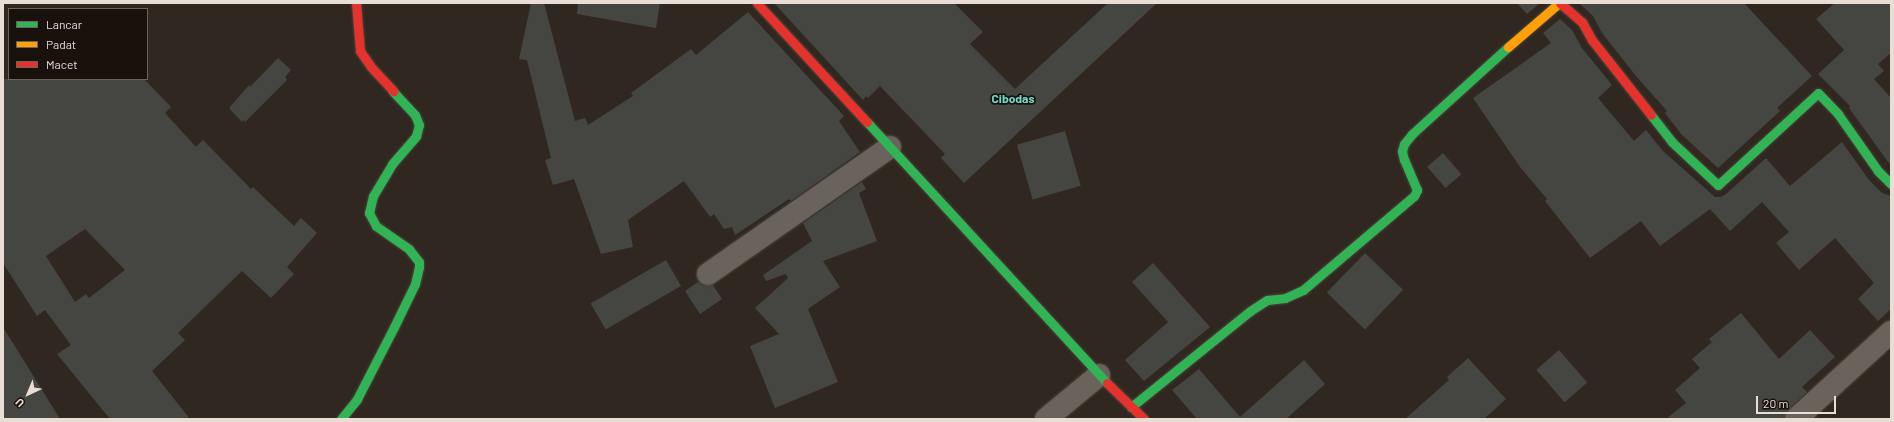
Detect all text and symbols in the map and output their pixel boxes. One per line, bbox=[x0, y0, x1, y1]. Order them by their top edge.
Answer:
legend bbox=[8, 8, 148, 80]
text: Lancar bbox=[46, 17, 82, 31]
text: Padat bbox=[46, 37, 76, 51]
text: Macet bbox=[46, 57, 78, 71]
district label: Cibodas bbox=[992, 92, 1034, 106]
north arrow bbox=[8, 374, 48, 414]
scale bar bbox=[1758, 388, 1838, 414]
text: U bbox=[12, 396, 26, 410]
text: 20 m bbox=[1763, 396, 1789, 410]

